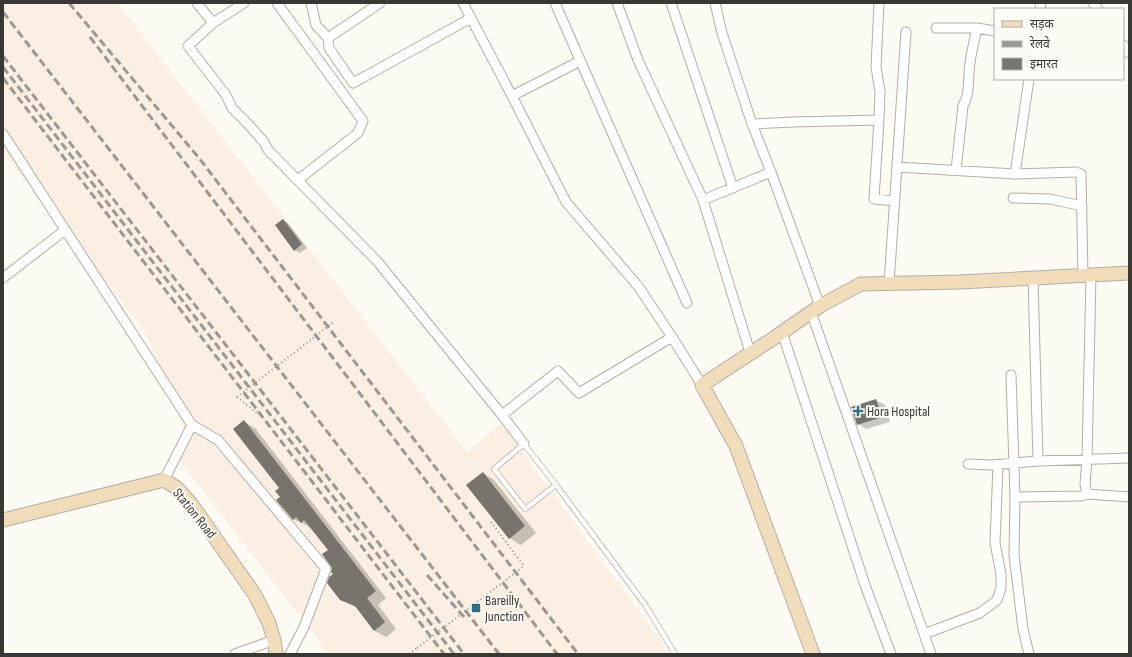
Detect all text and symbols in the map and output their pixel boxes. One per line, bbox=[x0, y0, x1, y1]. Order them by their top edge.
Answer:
legend bbox=[994, 8, 1124, 80]
text: सड़क bbox=[1030, 17, 1055, 32]
text: रेलवे bbox=[1030, 36, 1050, 52]
text: इमारत bbox=[1030, 57, 1059, 72]
place label: Hora Hospital bbox=[867, 403, 930, 420]
marker: Hora Hospital bbox=[852, 405, 864, 417]
street label: Station Road bbox=[169, 485, 220, 542]
place label: Bareilly Junction bbox=[484, 592, 524, 625]
marker: Bareilly Junction bbox=[470, 602, 482, 614]

